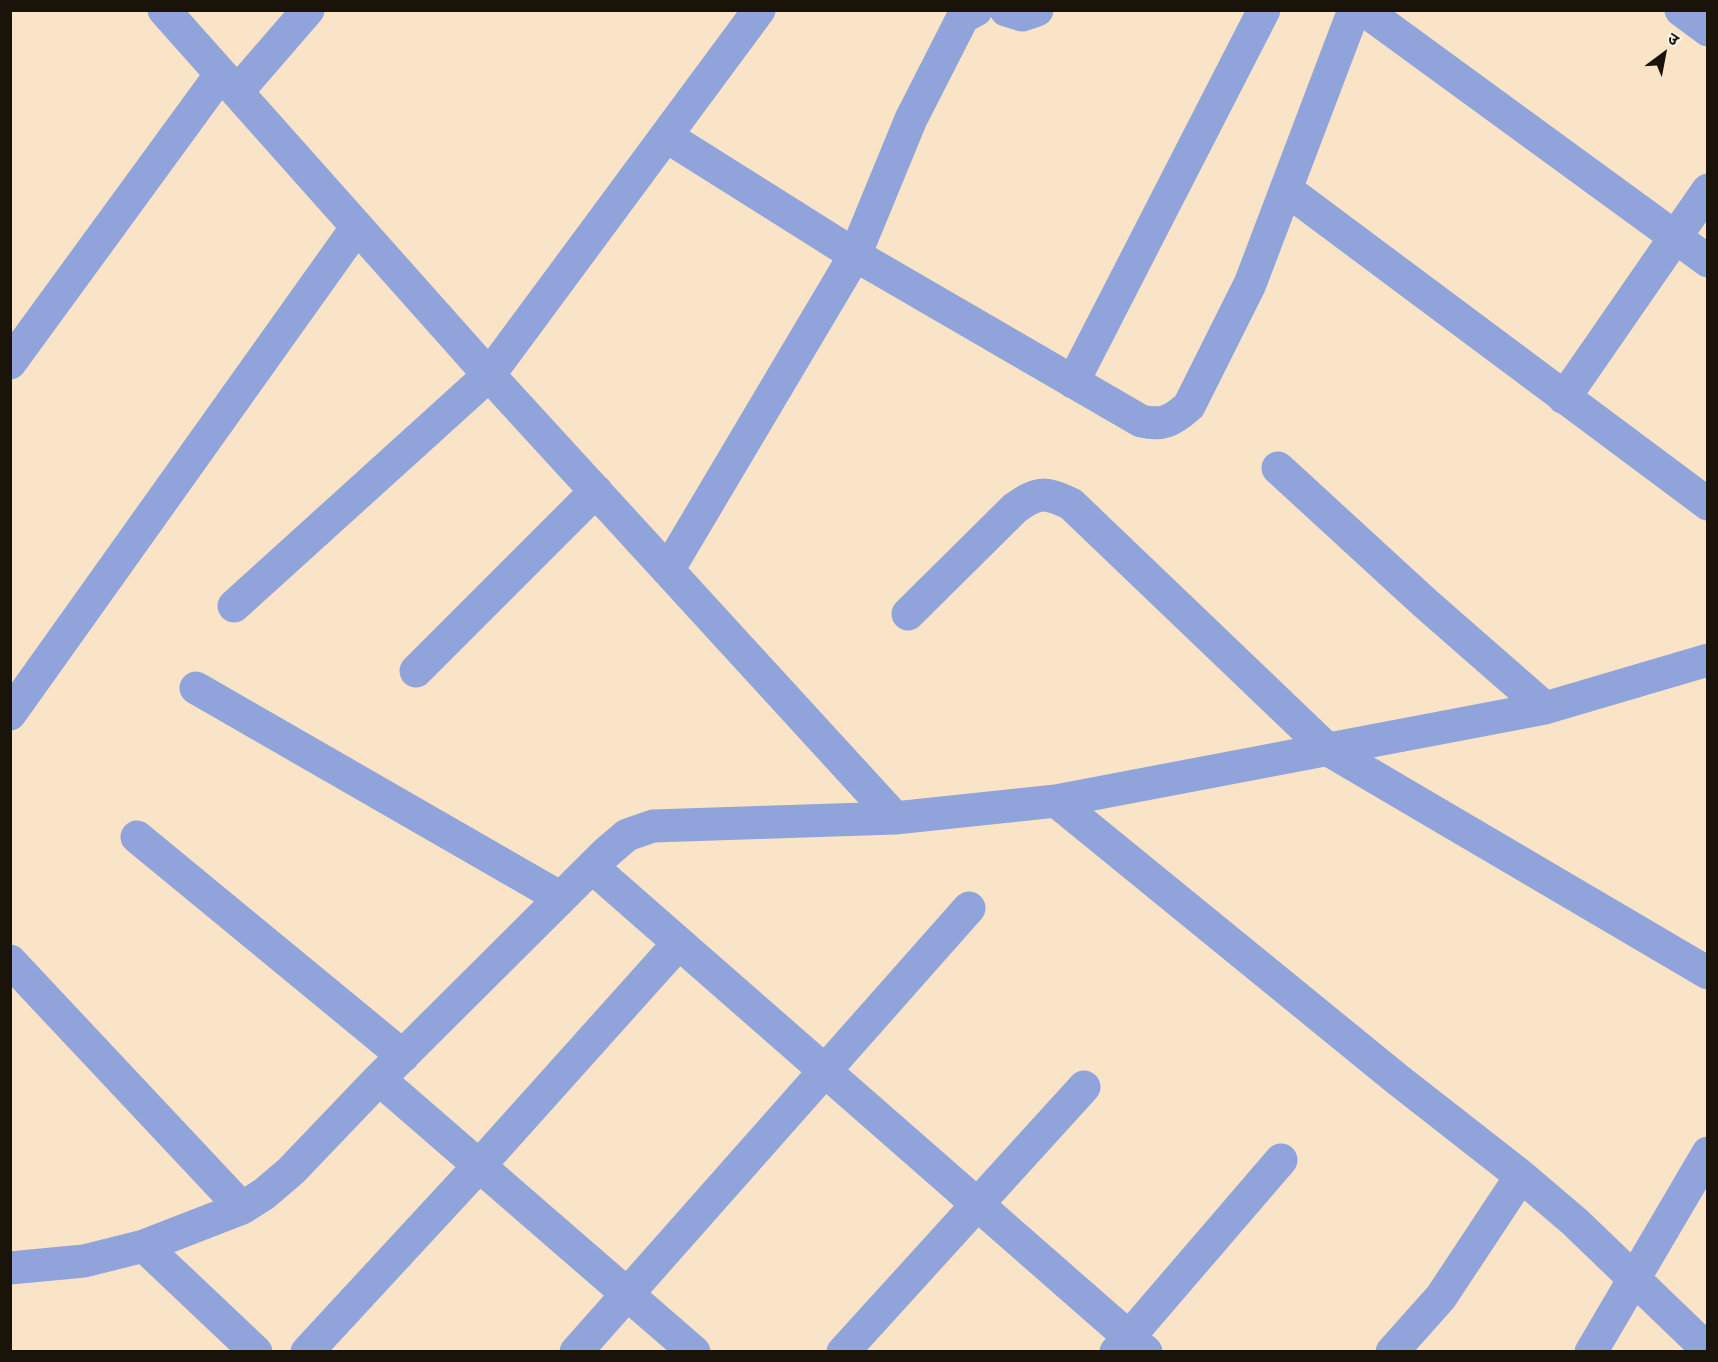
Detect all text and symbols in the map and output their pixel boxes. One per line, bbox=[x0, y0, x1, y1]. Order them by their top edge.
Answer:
north arrow bbox=[1634, 24, 1694, 84]
text: उ bbox=[1663, 26, 1684, 51]

